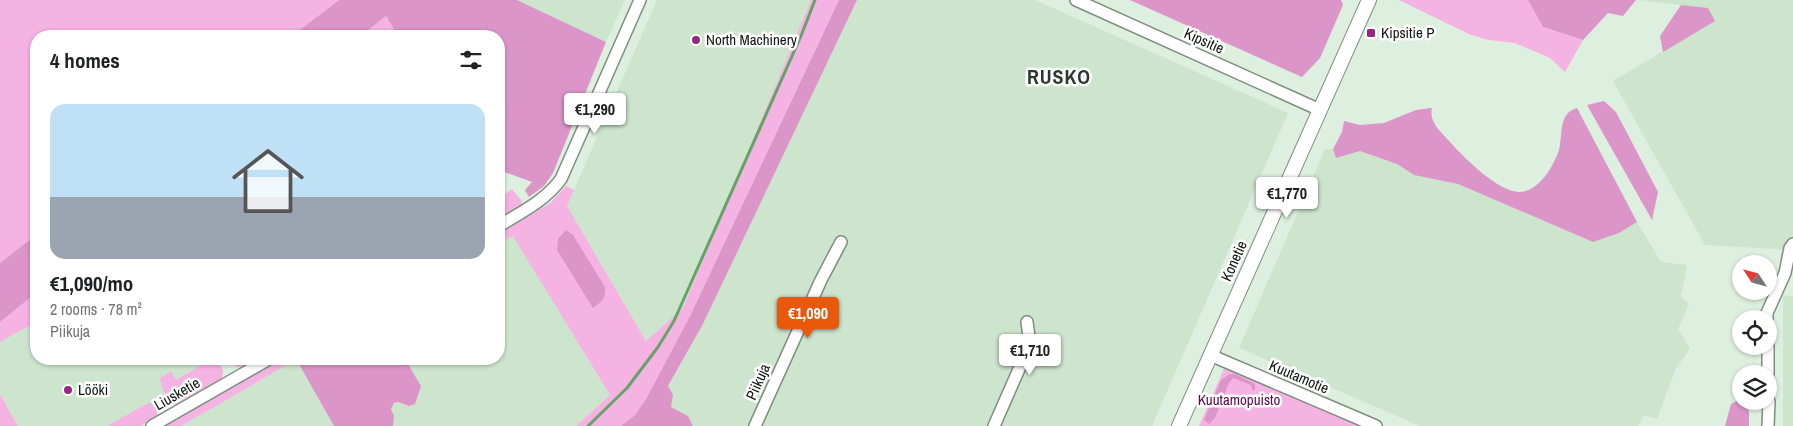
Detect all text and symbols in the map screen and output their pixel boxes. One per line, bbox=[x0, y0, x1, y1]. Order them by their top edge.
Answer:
street label: Kipsitie bbox=[1181, 22, 1228, 59]
place label: Kipsitie P bbox=[1381, 22, 1434, 43]
marker: Kipsitie P bbox=[1365, 27, 1377, 39]
place label: North Machinery bbox=[706, 29, 798, 50]
marker: North Machinery bbox=[690, 34, 702, 46]
text: 4 homes bbox=[50, 46, 120, 75]
icon: filters bbox=[457, 46, 485, 74]
district label: RUSKO bbox=[1027, 63, 1091, 90]
pin: €1,290 bbox=[554, 92, 636, 135]
text: €1,290 bbox=[575, 98, 615, 120]
icon: home bbox=[223, 136, 313, 226]
pin: €1,770 bbox=[1246, 176, 1328, 219]
text: €1,770 bbox=[1267, 182, 1307, 204]
street label: Konetie bbox=[1215, 237, 1252, 284]
north arrow bbox=[1732, 255, 1778, 300]
map controls bbox=[1732, 255, 1777, 410]
text: €1,090/mo bbox=[50, 269, 133, 298]
pin: €1,090 bbox=[767, 296, 849, 339]
text: 2 rooms · 78 m² bbox=[50, 298, 142, 320]
text: €1,090 bbox=[788, 302, 828, 324]
button: locate bbox=[1732, 310, 1777, 355]
text: Piikuja bbox=[50, 320, 90, 342]
pin: €1,710 bbox=[989, 334, 1071, 376]
text: €1,710 bbox=[1010, 339, 1050, 361]
street label: Kuutamotie bbox=[1266, 355, 1332, 399]
street label: Piikuja bbox=[740, 360, 775, 403]
button: layers bbox=[1732, 365, 1777, 410]
street label: Liusketie bbox=[150, 372, 204, 415]
place label: Lööki bbox=[78, 379, 108, 400]
marker: Lööki bbox=[62, 384, 74, 396]
park label: Kuutamopuisto bbox=[1198, 389, 1281, 410]

